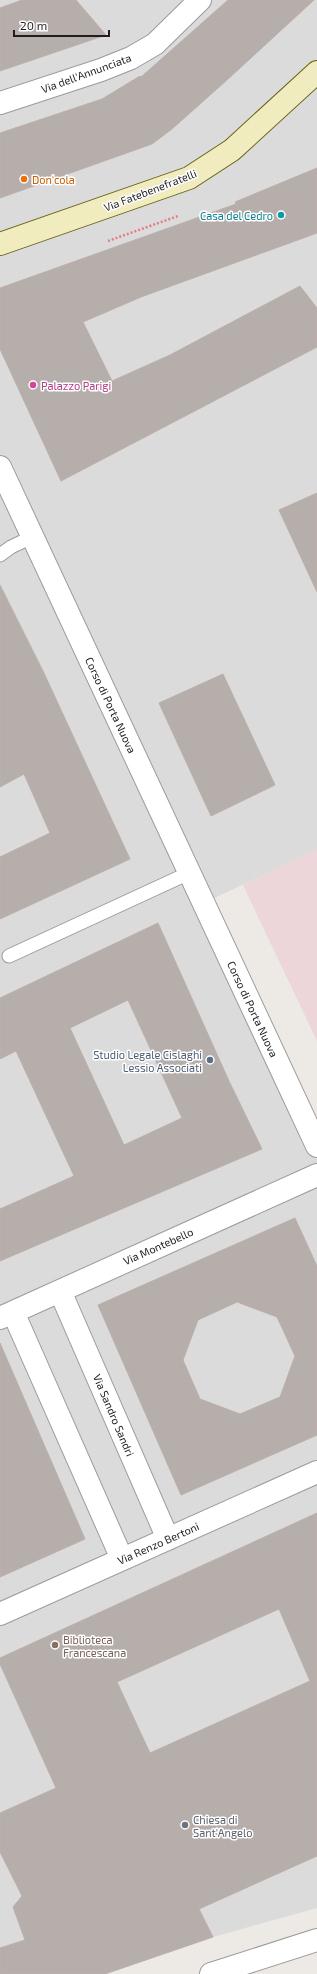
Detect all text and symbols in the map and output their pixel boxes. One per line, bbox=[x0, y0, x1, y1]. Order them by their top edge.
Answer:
scale bar bbox=[14, 12, 109, 38]
text: 20 m bbox=[20, 18, 47, 32]
street label: Via dell'Annunciata bbox=[39, 51, 133, 95]
street label: Via Fatebenefratelli bbox=[102, 166, 198, 214]
place label: Don‘cola bbox=[32, 173, 75, 186]
marker: Don‘cola bbox=[19, 174, 29, 184]
place label: Casa del Cedro bbox=[200, 209, 273, 222]
marker: Casa del Cedro bbox=[276, 210, 286, 220]
place label: Palazzo Parigi bbox=[41, 379, 111, 392]
marker: Palazzo Parigi bbox=[28, 380, 38, 390]
street label: Corso di Porta Nuova bbox=[83, 655, 139, 755]
street label: Corso di Porta Nuova bbox=[225, 959, 281, 1059]
place label: Studio Legale Cislaghi Lessio Associati bbox=[93, 1048, 202, 1074]
marker: Studio Legale Cislaghi Lessio Associati bbox=[205, 1055, 215, 1065]
street label: Via Montebello bbox=[121, 1225, 195, 1267]
street label: Via Sandro Sandri bbox=[91, 1372, 137, 1458]
street label: Via Renzo Bertoni bbox=[115, 1519, 201, 1567]
place label: Biblioteca Francescana bbox=[63, 1633, 126, 1659]
marker: Biblioteca Francescana bbox=[50, 1640, 60, 1650]
place label: Chiesa di Sant'Angelo bbox=[193, 1813, 252, 1839]
marker: Chiesa di Sant'Angelo bbox=[180, 1820, 190, 1830]

